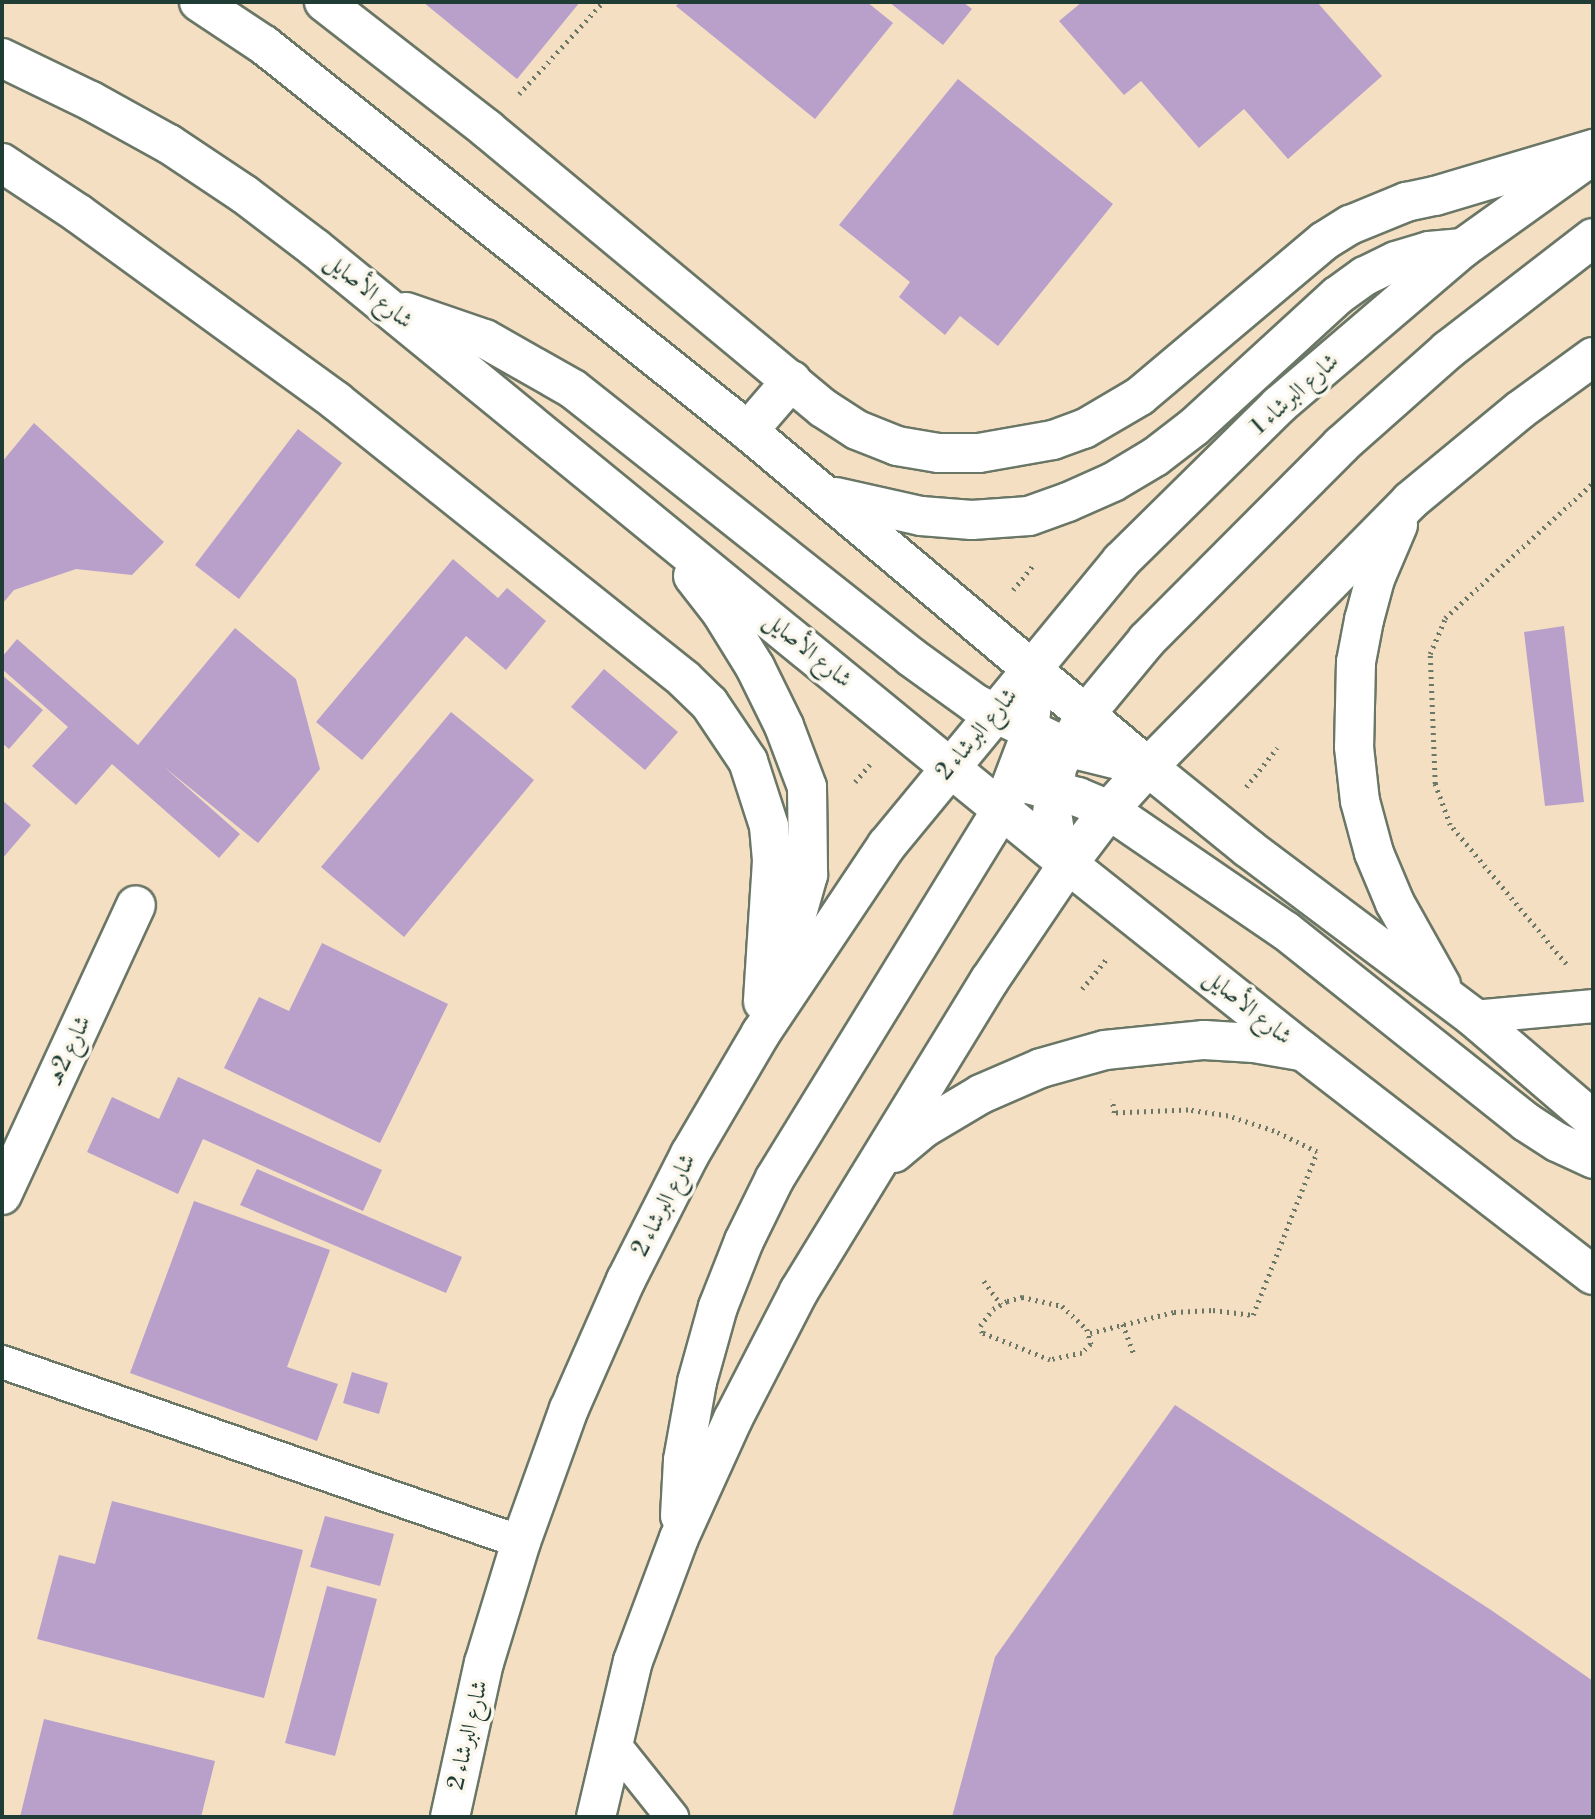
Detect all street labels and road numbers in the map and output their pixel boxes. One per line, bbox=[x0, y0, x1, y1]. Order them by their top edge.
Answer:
street label: شارع الأصايل bbox=[320, 247, 418, 335]
street label: شارع البرشاء 1 bbox=[1246, 348, 1344, 440]
street label: شارع الأصايل bbox=[759, 606, 857, 694]
street label: شارع البرشاء 2 bbox=[931, 683, 1023, 785]
street label: شارع الأصايل bbox=[1199, 963, 1297, 1051]
street label: شارع 2هـ bbox=[41, 1011, 97, 1089]
street label: شارع البرشاء 2 bbox=[626, 1149, 702, 1261]
street label: شارع البرشاء 2 bbox=[442, 1678, 494, 1792]

